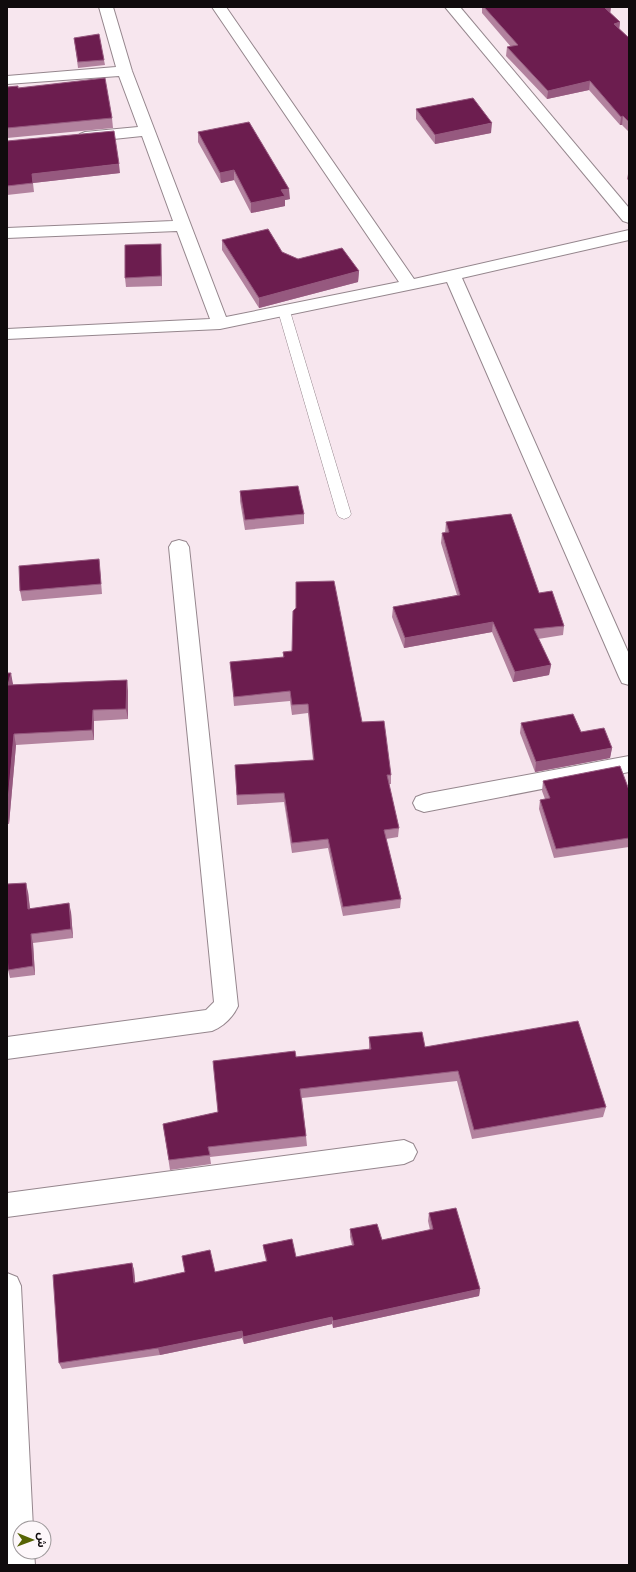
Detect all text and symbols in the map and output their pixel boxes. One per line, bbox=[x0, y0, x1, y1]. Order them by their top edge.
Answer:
north arrow bbox=[12, 1520, 52, 1560]
text: ش bbox=[35, 1533, 48, 1548]

